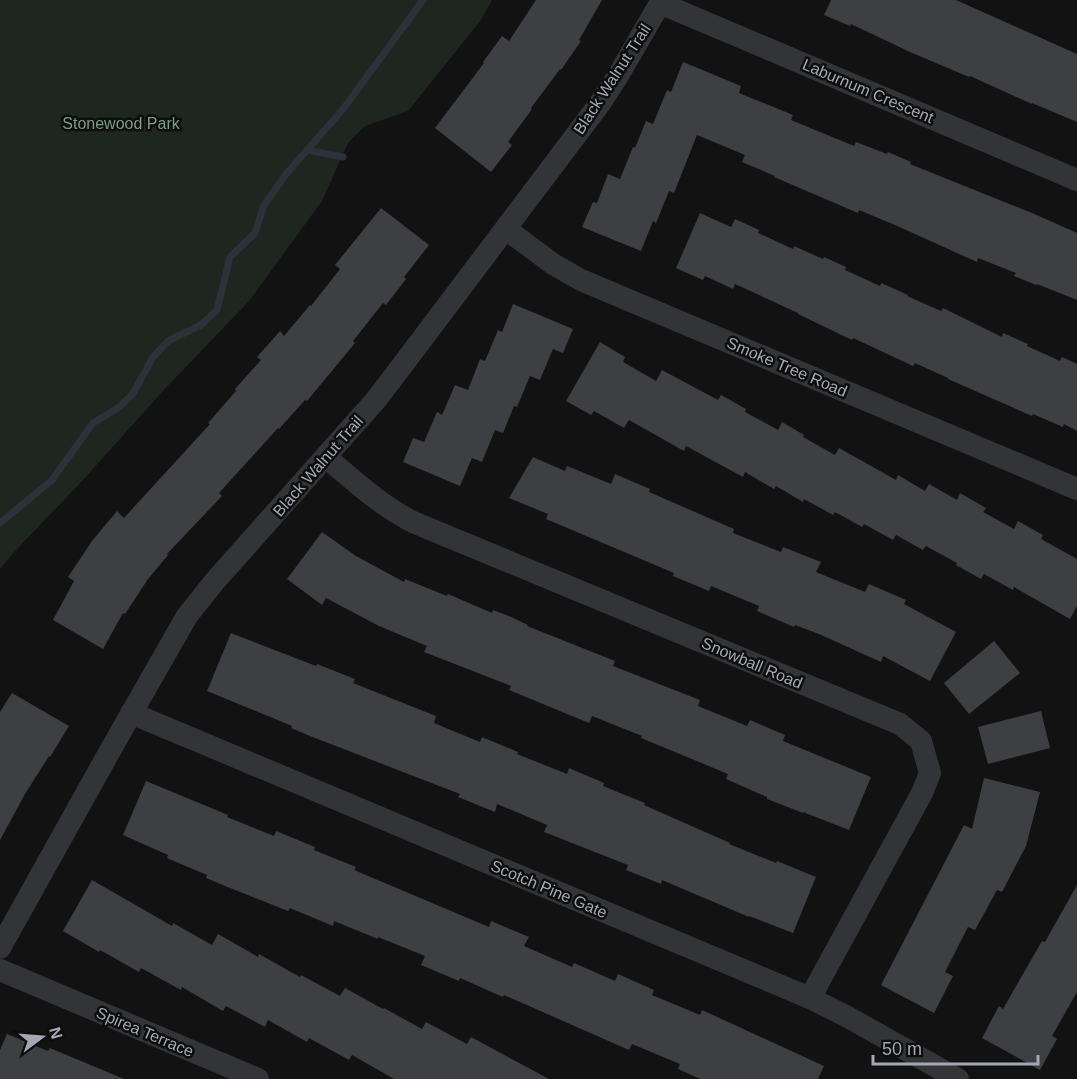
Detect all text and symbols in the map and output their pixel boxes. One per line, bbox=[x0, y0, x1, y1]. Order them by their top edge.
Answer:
street label: Black Walnut Trail bbox=[570, 21, 654, 137]
street label: Laburnum Crescent bbox=[800, 56, 937, 126]
park label: Stonewood Park bbox=[62, 115, 181, 132]
street label: Smoke Tree Road bbox=[724, 334, 850, 400]
street label: Black Walnut Trail bbox=[270, 412, 366, 520]
street label: Snowball Road bbox=[699, 634, 805, 692]
street label: Scotch Pine Gate bbox=[488, 857, 610, 921]
street label: Spirea Terrace bbox=[94, 1004, 196, 1060]
north arrow bbox=[12, 1007, 72, 1067]
text: N bbox=[46, 1025, 66, 1041]
scale bar bbox=[873, 1028, 1038, 1066]
text: 50 m bbox=[882, 1039, 922, 1059]

